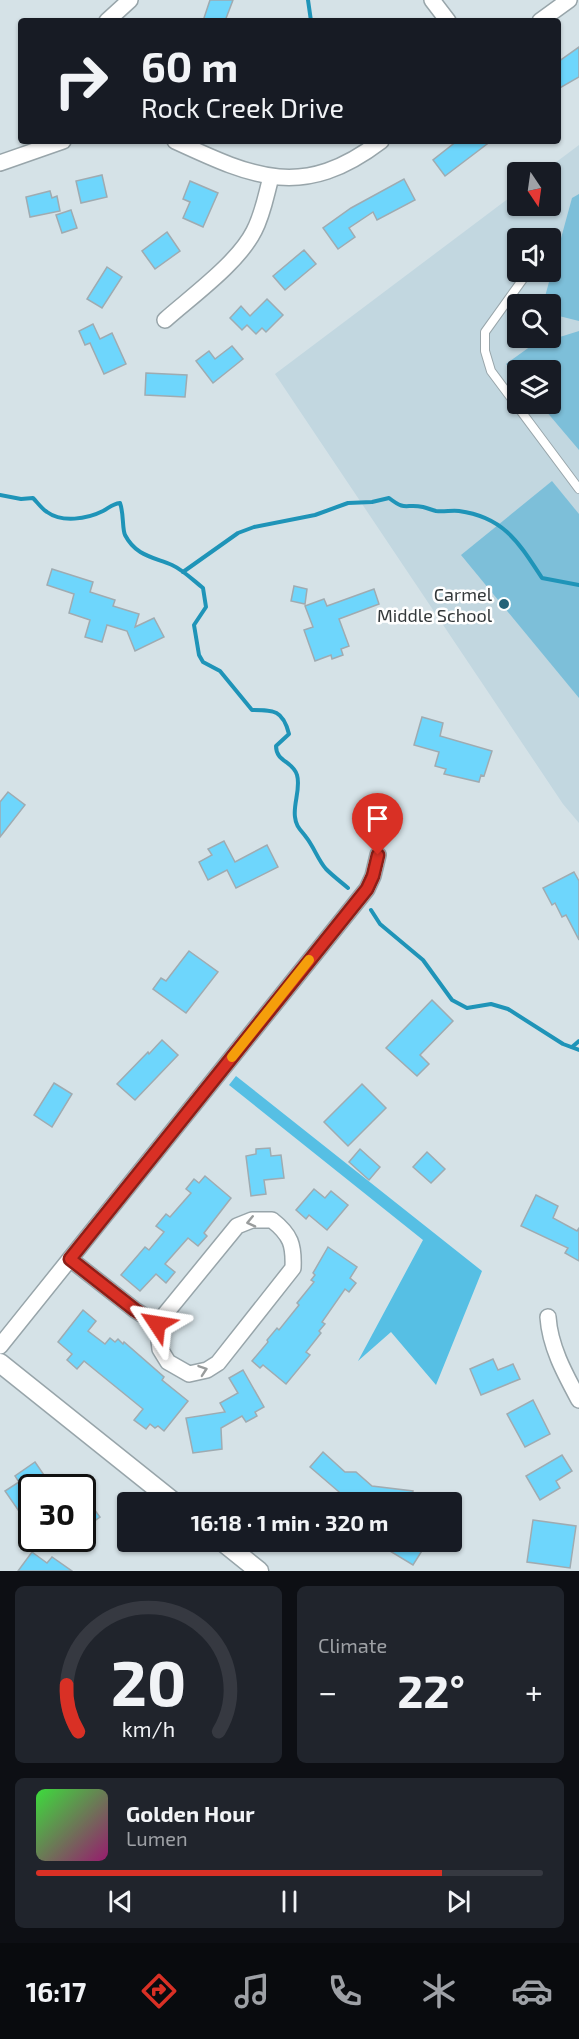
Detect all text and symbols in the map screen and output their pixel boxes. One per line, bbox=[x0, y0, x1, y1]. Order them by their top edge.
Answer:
text: 60 m bbox=[141, 40, 238, 90]
icon: right bbox=[42, 42, 120, 120]
text: Rock Creek Drive bbox=[141, 91, 344, 123]
north arrow bbox=[507, 162, 561, 216]
map controls bbox=[507, 162, 561, 414]
button: sound bbox=[507, 228, 561, 282]
button: search bbox=[507, 294, 561, 348]
button: layers bbox=[507, 360, 561, 414]
place label: Carmel Middle School bbox=[377, 583, 493, 626]
marker: Carmel Middle School bbox=[497, 597, 511, 611]
pin bbox=[352, 793, 403, 855]
icon: arrive bbox=[361, 802, 394, 835]
one-way arrow bbox=[246, 1215, 256, 1228]
position arrow bbox=[125, 1292, 189, 1356]
one-way arrow bbox=[197, 1364, 208, 1377]
speed limit sign: 30 bbox=[18, 1474, 96, 1552]
text: 16:18 · 1 min · 320 m bbox=[191, 1509, 388, 1535]
text: Climate bbox=[318, 1633, 387, 1657]
text: 20 bbox=[111, 1644, 186, 1719]
text: 22° bbox=[397, 1663, 465, 1717]
text: − bbox=[318, 1671, 337, 1711]
text: + bbox=[525, 1671, 543, 1711]
text: km/h bbox=[122, 1716, 175, 1741]
text: Golden Hour bbox=[126, 1800, 255, 1826]
text: Lumen bbox=[126, 1826, 188, 1850]
icon: previous bbox=[104, 1885, 137, 1918]
icon: pause bbox=[273, 1885, 306, 1918]
icon: next bbox=[442, 1885, 475, 1918]
icon: directions bbox=[138, 1970, 180, 2012]
icon: music bbox=[231, 1970, 273, 2012]
icon: phone bbox=[324, 1970, 366, 2012]
icon: climate bbox=[418, 1970, 460, 2012]
icon: car bbox=[511, 1970, 553, 2012]
text: 16:17 bbox=[26, 1975, 86, 2007]

